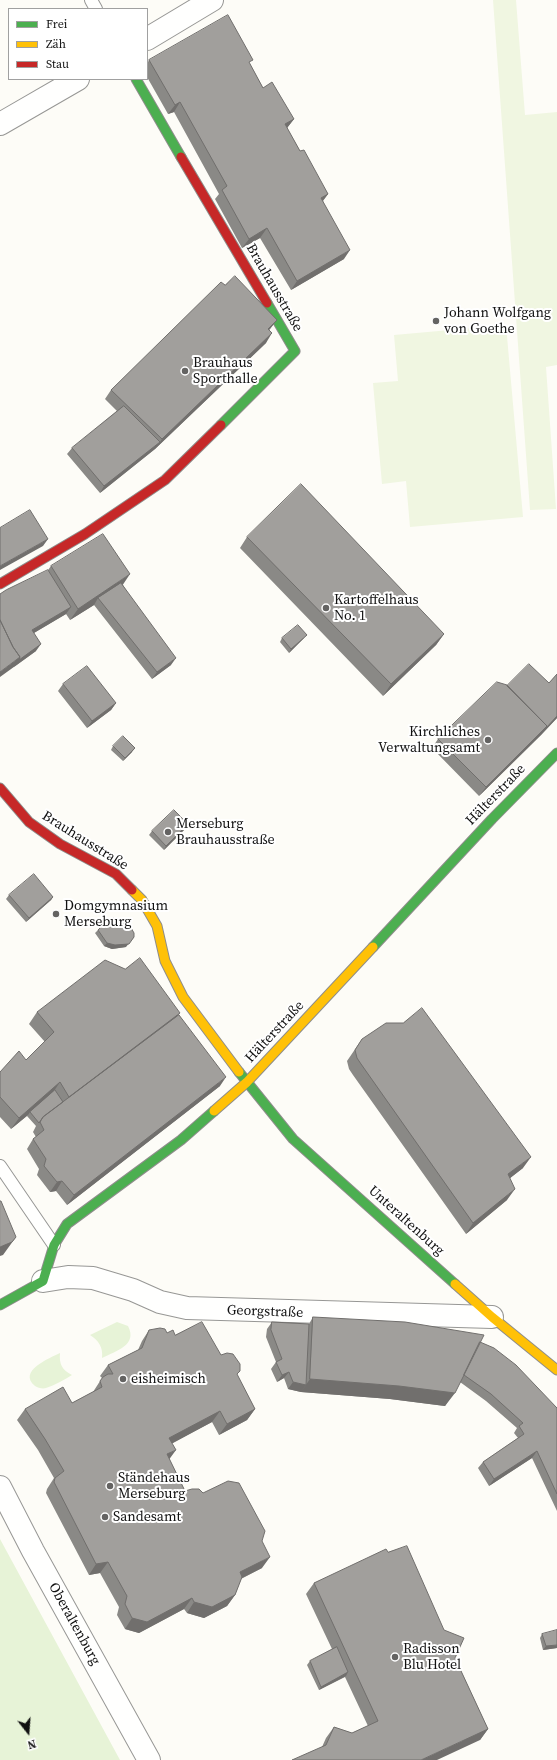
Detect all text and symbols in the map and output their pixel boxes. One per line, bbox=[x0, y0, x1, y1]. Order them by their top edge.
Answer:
legend bbox=[8, 8, 148, 80]
text: Frei bbox=[46, 16, 67, 32]
text: Zäh bbox=[46, 36, 66, 52]
text: Stau bbox=[46, 56, 69, 72]
street label: Brauhausstraße bbox=[242, 241, 306, 335]
place label: Johann Wolfgang von Goethe bbox=[444, 305, 551, 338]
marker: Johann Wolfgang von Goethe bbox=[431, 316, 441, 326]
place label: Brauhaus Sporthalle bbox=[193, 355, 258, 388]
marker: Brauhaus Sporthalle bbox=[180, 366, 190, 376]
place label: Kartoffelhaus No. 1 bbox=[334, 592, 419, 624]
marker: Kartoffelhaus No. 1 bbox=[321, 603, 331, 613]
place label: Kirchliches Verwaltungsamt bbox=[378, 724, 480, 756]
marker: Kirchliches Verwaltungsamt bbox=[483, 735, 493, 745]
street label: Hälterstraße bbox=[463, 761, 529, 829]
street label: Brauhausstraße bbox=[39, 808, 131, 874]
place label: Merseburg Brauhausstraße bbox=[176, 816, 275, 848]
marker: Merseburg Brauhausstraße bbox=[163, 827, 173, 837]
place label: Domgymnasium Merseburg bbox=[64, 898, 168, 930]
marker: Domgymnasium Merseburg bbox=[51, 909, 61, 919]
street label: Hälterstraße bbox=[242, 998, 308, 1066]
street label: Unteraltenburg bbox=[365, 1183, 447, 1259]
street label: Georgstraße bbox=[227, 1302, 303, 1322]
place label: eisheimisch bbox=[131, 1371, 206, 1387]
marker: eisheimisch bbox=[118, 1374, 128, 1384]
place label: Ständehaus Merseburg bbox=[118, 1470, 190, 1502]
marker: Ständehaus Merseburg bbox=[105, 1481, 115, 1491]
place label: Sandesamt bbox=[113, 1509, 181, 1525]
marker: Sandesamt bbox=[100, 1512, 110, 1522]
street label: Oberaltenburg bbox=[44, 1580, 104, 1668]
place label: Radisson Blu Hotel bbox=[403, 1641, 461, 1674]
marker: Radisson Blu Hotel bbox=[390, 1652, 400, 1662]
north arrow bbox=[8, 1712, 48, 1752]
text: N bbox=[26, 1736, 38, 1752]

